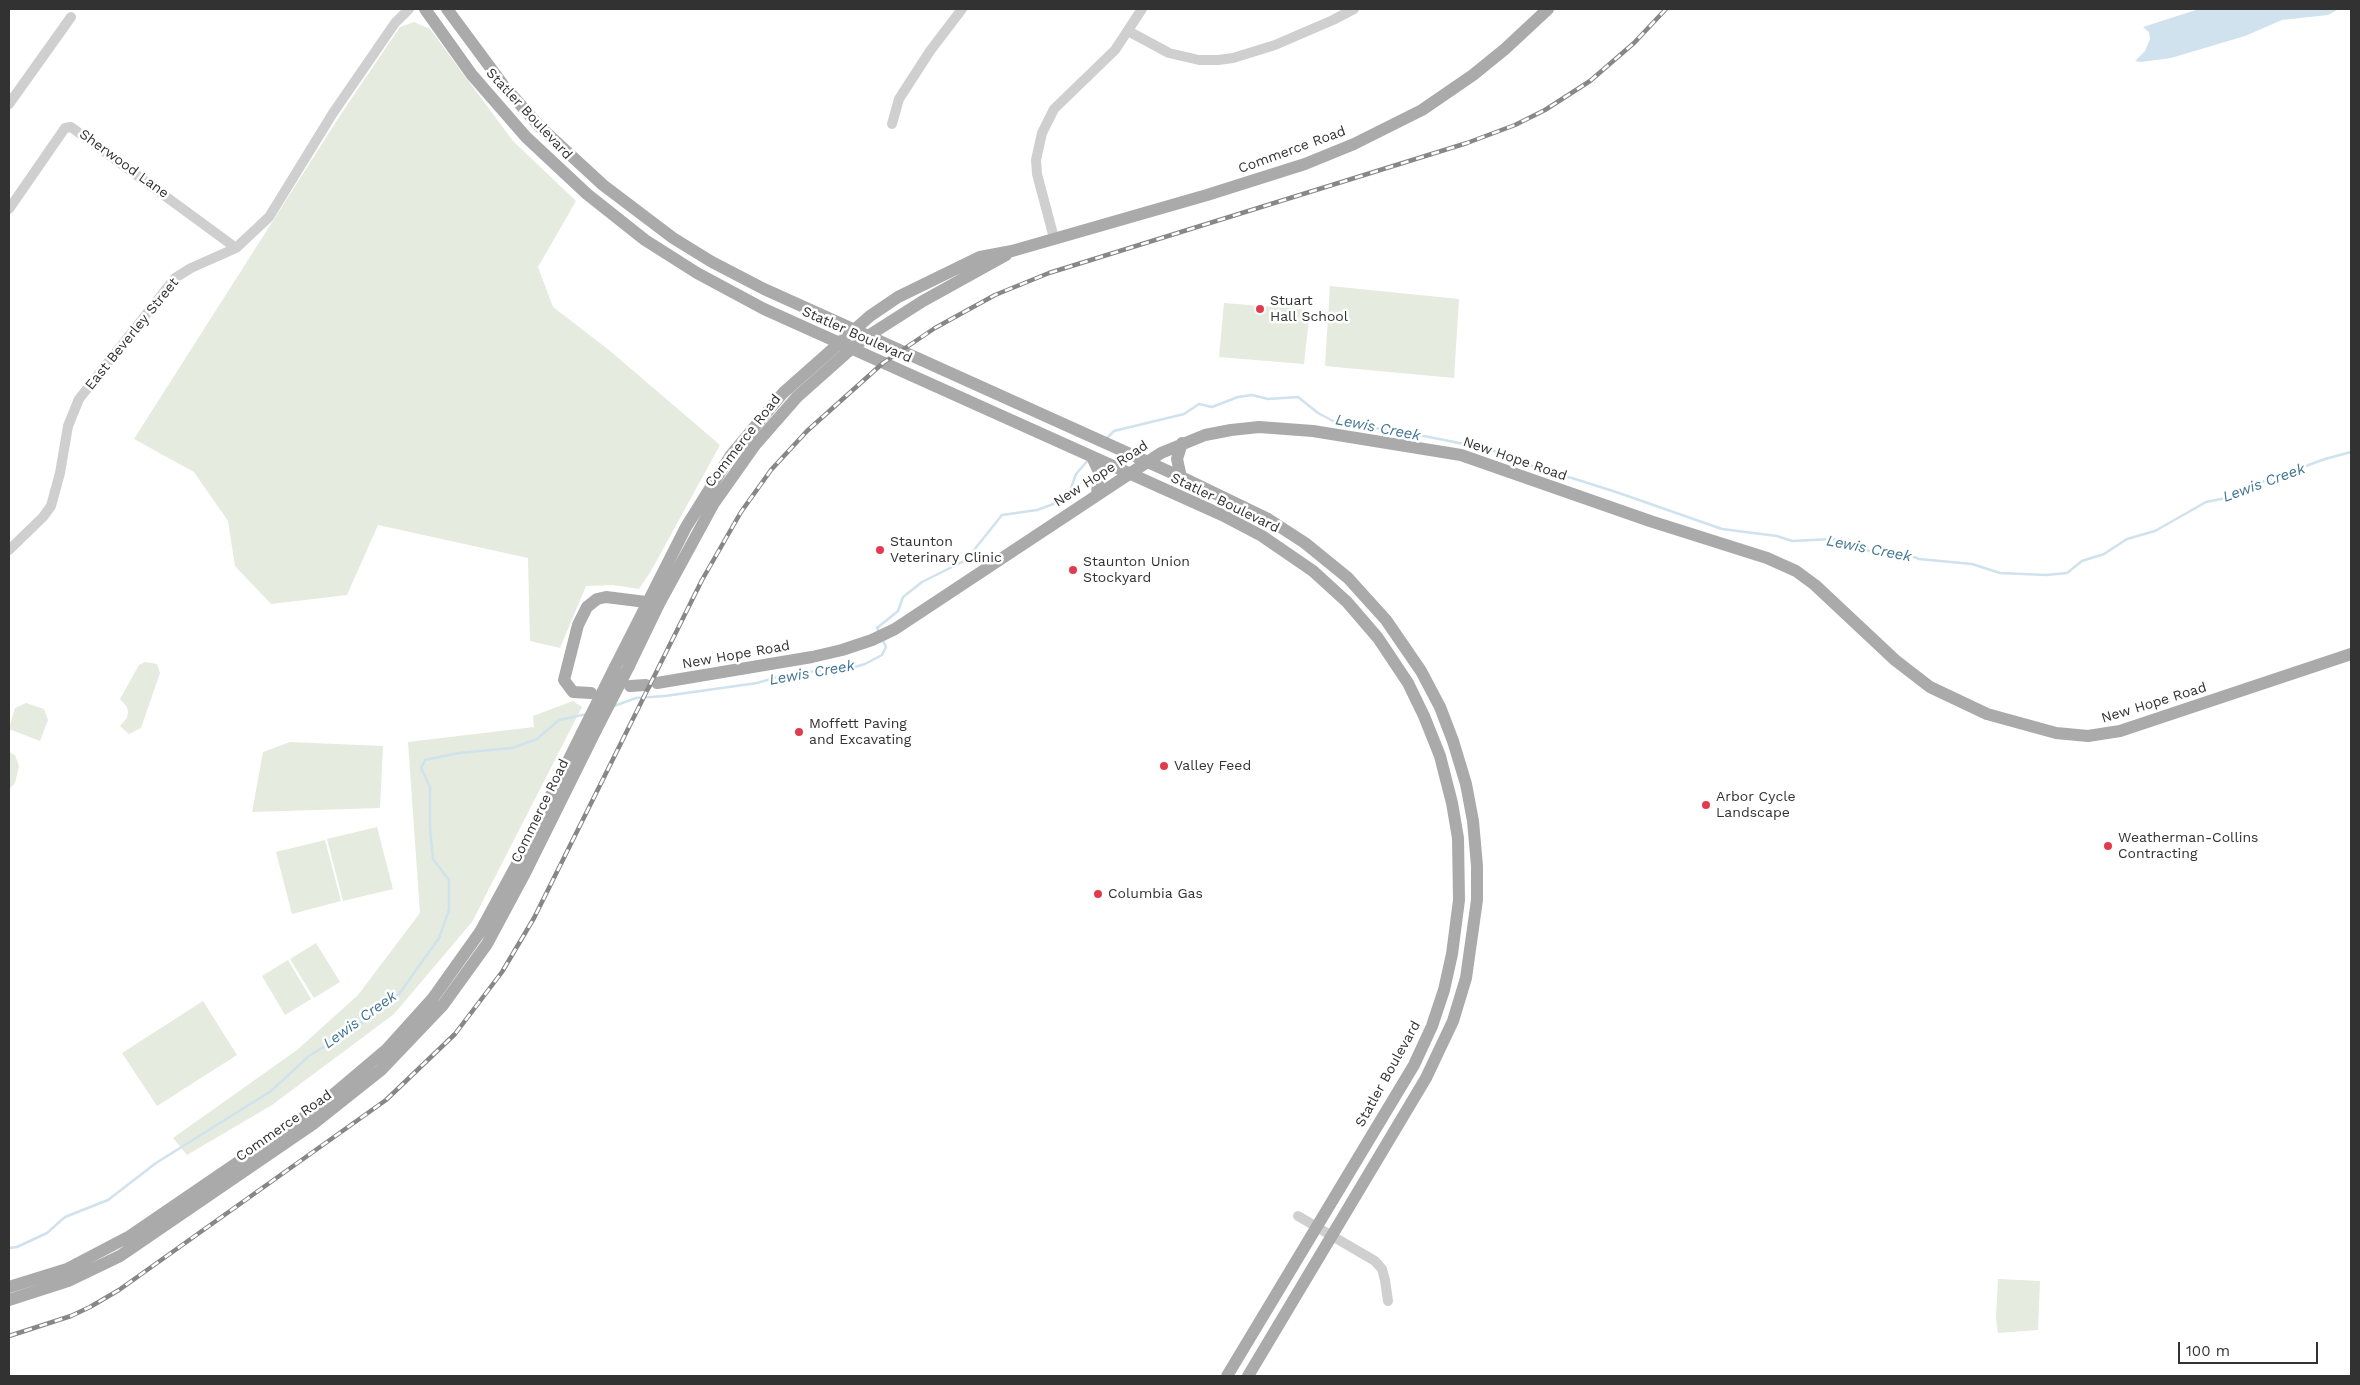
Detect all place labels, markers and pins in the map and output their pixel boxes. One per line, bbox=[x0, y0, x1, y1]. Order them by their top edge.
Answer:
place label: Stuart Hall School bbox=[1270, 293, 1348, 326]
marker: Stuart Hall School bbox=[1254, 303, 1266, 315]
place label: Staunton Veterinary Clinic bbox=[890, 534, 1002, 566]
marker: Staunton Veterinary Clinic bbox=[874, 544, 886, 556]
place label: Staunton Union Stockyard bbox=[1083, 554, 1190, 586]
marker: Staunton Union Stockyard bbox=[1067, 564, 1079, 576]
place label: Moffett Paving and Excavating bbox=[809, 716, 911, 749]
marker: Moffett Paving and Excavating bbox=[793, 726, 805, 738]
place label: Valley Feed bbox=[1174, 758, 1251, 774]
marker: Valley Feed bbox=[1158, 760, 1170, 772]
place label: Arbor Cycle Landscape bbox=[1716, 789, 1796, 822]
marker: Arbor Cycle Landscape bbox=[1700, 799, 1712, 811]
place label: Weatherman-Collins Contracting bbox=[2118, 830, 2258, 862]
marker: Weatherman-Collins Contracting bbox=[2102, 840, 2114, 852]
place label: Columbia Gas bbox=[1108, 886, 1203, 902]
marker: Columbia Gas bbox=[1092, 888, 1104, 900]

